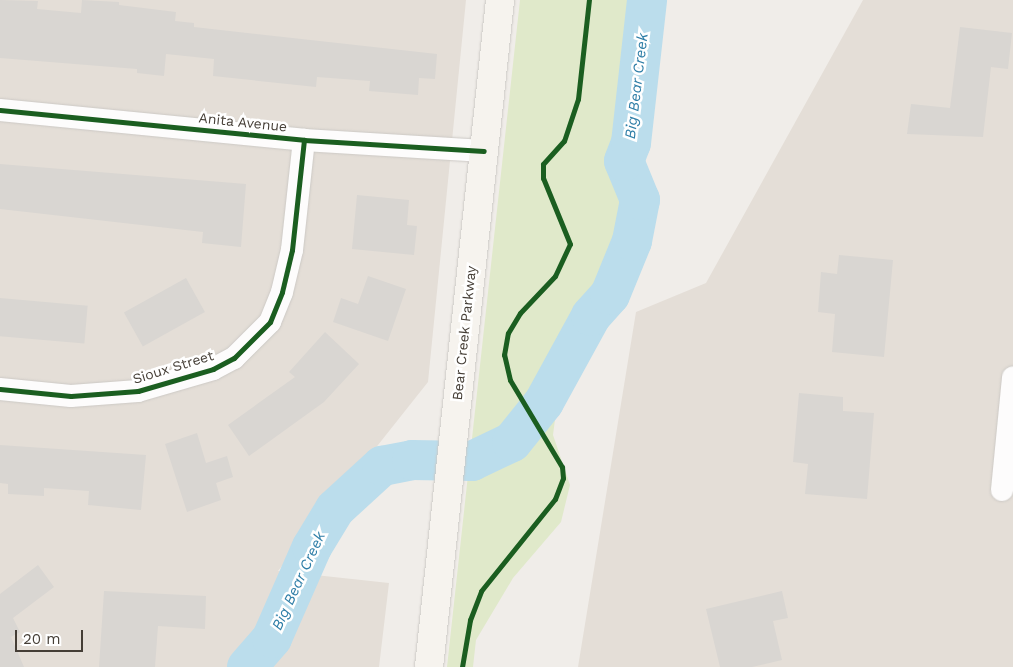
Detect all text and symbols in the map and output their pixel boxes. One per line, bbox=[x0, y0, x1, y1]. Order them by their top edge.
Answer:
water label: Big Bear Creek bbox=[622, 32, 652, 140]
street label: Anita Avenue bbox=[198, 109, 288, 135]
street label: Bear Creek Parkway bbox=[449, 264, 479, 402]
street label: Sioux Street bbox=[130, 347, 216, 387]
water label: Big Bear Creek bbox=[268, 529, 330, 633]
scale bar bbox=[18, 620, 85, 652]
text: 20 m bbox=[23, 630, 61, 648]

